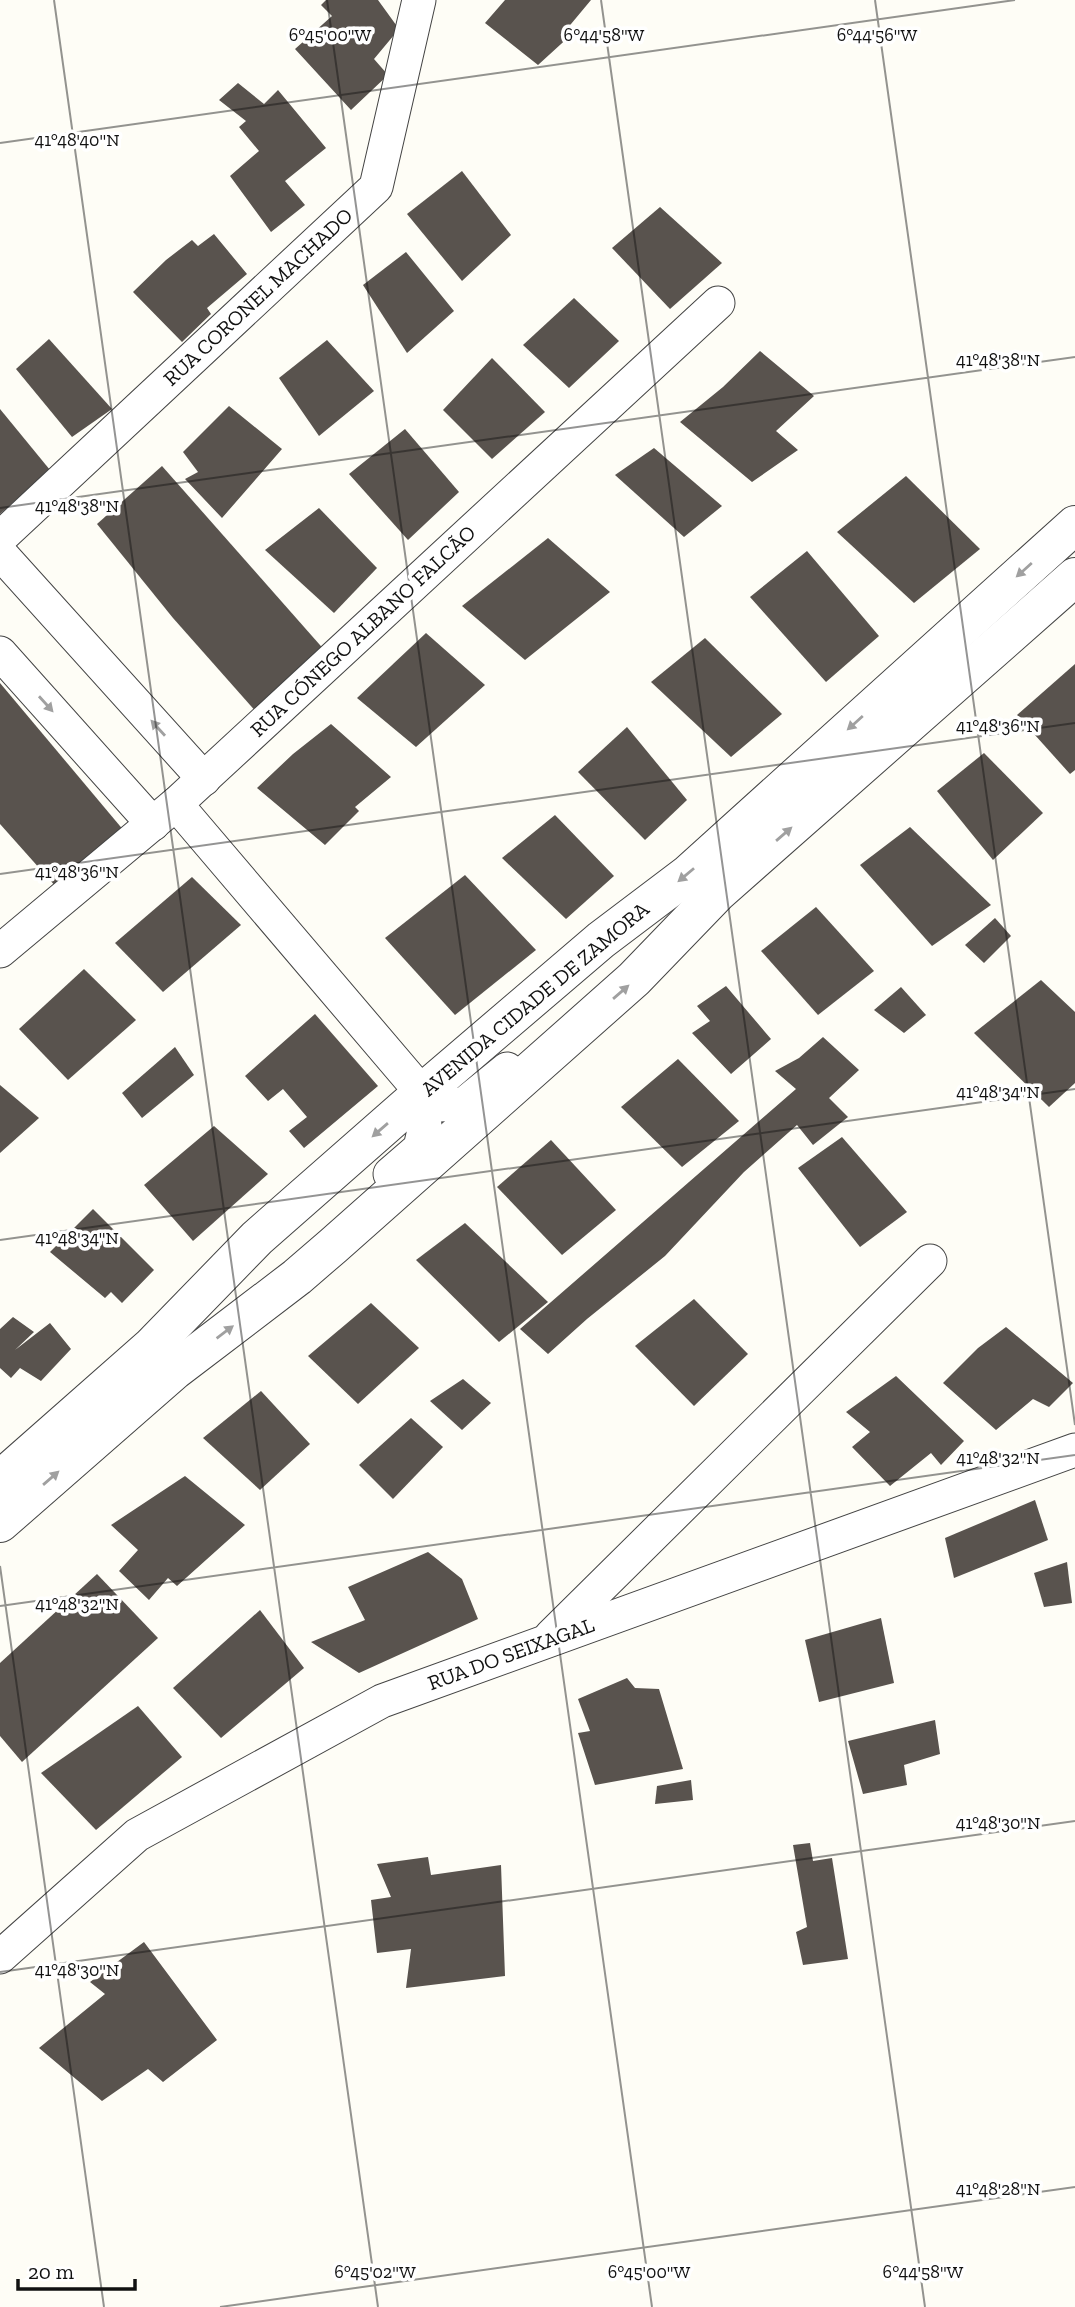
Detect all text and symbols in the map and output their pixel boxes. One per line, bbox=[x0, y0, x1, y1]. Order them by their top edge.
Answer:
text: 6°45'00"W bbox=[289, 24, 371, 46]
text: 6°44'58"W bbox=[564, 24, 645, 46]
text: 6°44'56"W bbox=[837, 24, 918, 46]
text: 41°48'40"N bbox=[35, 129, 119, 151]
street label: RUA CORONEL MACHADO bbox=[158, 202, 357, 391]
text: 41°48'38"N bbox=[956, 349, 1040, 371]
text: 41°48'38"N bbox=[35, 495, 119, 517]
street label: RUA CÓNEGO ALBANO FALCÃO bbox=[245, 520, 480, 742]
one-way arrow bbox=[1015, 562, 1033, 578]
one-way arrow bbox=[37, 695, 53, 712]
one-way arrow bbox=[847, 714, 864, 730]
text: 41°48'36"N bbox=[956, 715, 1040, 737]
one-way arrow bbox=[150, 719, 166, 737]
one-way arrow bbox=[775, 826, 792, 842]
text: 41°48'36"N bbox=[35, 861, 119, 883]
one-way arrow bbox=[678, 867, 695, 882]
street label: AVENIDA CIDADE DE ZAMORA bbox=[416, 896, 654, 1101]
one-way arrow bbox=[612, 985, 629, 1000]
text: 41°48'34"N bbox=[956, 1081, 1040, 1103]
one-way arrow bbox=[371, 1122, 389, 1138]
text: 41°48'34"N bbox=[35, 1227, 119, 1249]
one-way arrow bbox=[216, 1324, 234, 1339]
text: 41°48'32"N bbox=[956, 1447, 1040, 1469]
one-way arrow bbox=[43, 1471, 60, 1486]
text: 41°48'32"N bbox=[35, 1593, 119, 1615]
street label: RUA DO SEIXAGAL bbox=[424, 1612, 598, 1695]
text: 41°48'30"N bbox=[956, 1812, 1040, 1834]
text: 41°48'30"N bbox=[35, 1959, 119, 1981]
text: 41°48'28"N bbox=[956, 2178, 1040, 2200]
scale bar bbox=[18, 2248, 135, 2292]
text: 20 m bbox=[28, 2259, 74, 2284]
text: 6°45'02"W bbox=[334, 2261, 416, 2283]
text: 6°45'00"W bbox=[608, 2261, 690, 2283]
text: 6°44'58"W bbox=[883, 2261, 964, 2283]

